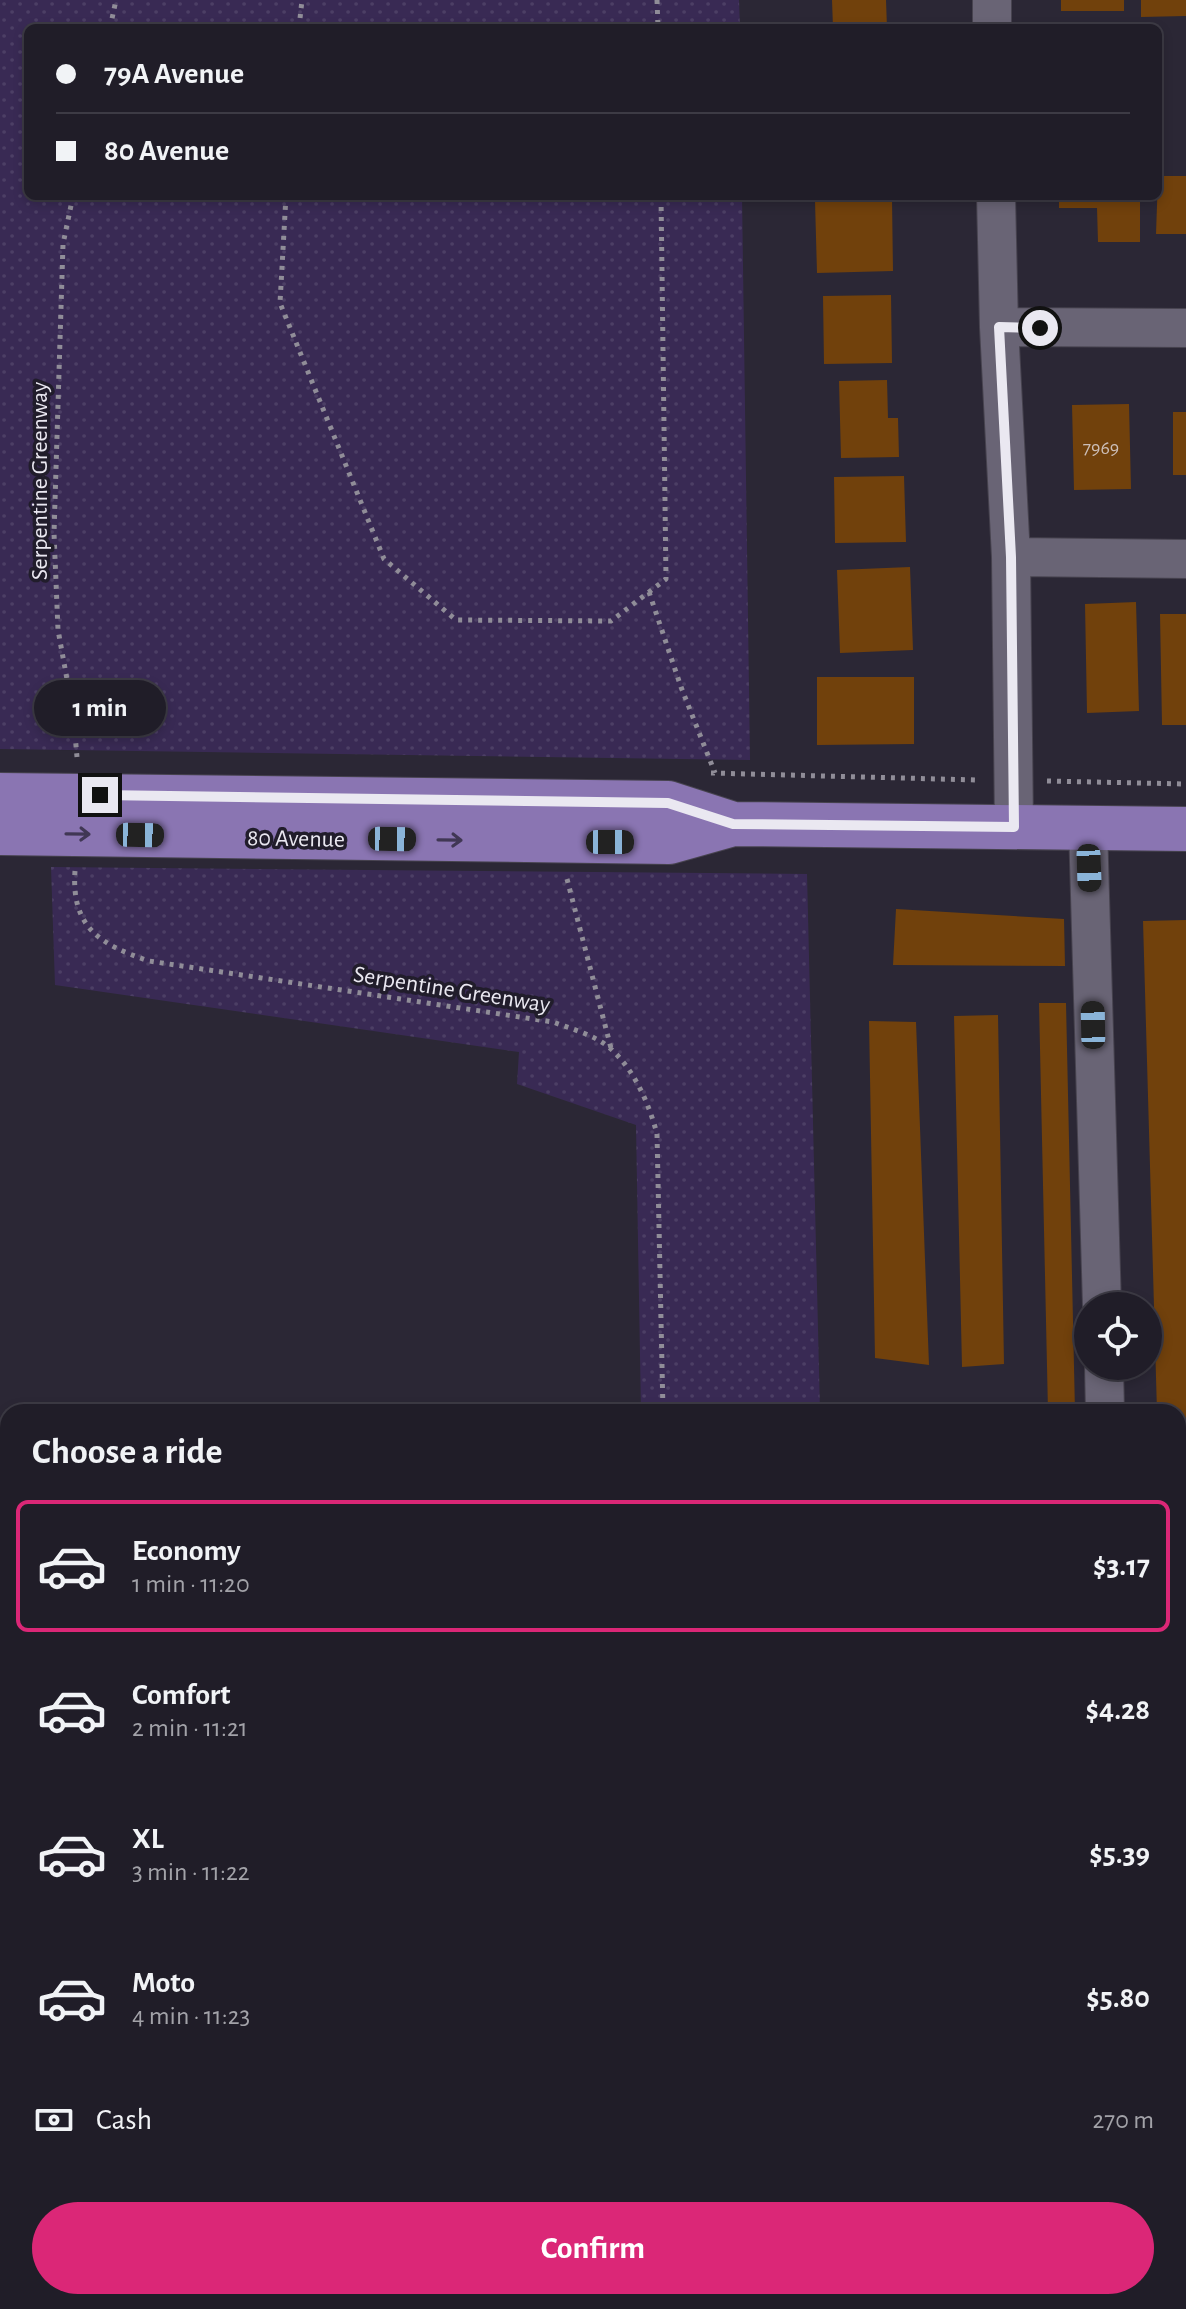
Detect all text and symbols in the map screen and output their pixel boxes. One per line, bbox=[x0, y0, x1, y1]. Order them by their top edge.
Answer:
text: 79A Avenue bbox=[104, 59, 244, 89]
text: 80 Avenue bbox=[104, 136, 229, 166]
route start bbox=[1022, 310, 1058, 346]
street label: Serpentine Greenway bbox=[28, 382, 52, 580]
house number: 7969 bbox=[1083, 438, 1119, 458]
callout: 1 min bbox=[34, 679, 166, 735]
text: 1 min bbox=[73, 695, 127, 721]
route end bbox=[82, 777, 118, 813]
car bbox=[116, 823, 164, 847]
one-way arrow bbox=[64, 826, 91, 842]
street label: 80 Avenue bbox=[247, 826, 345, 852]
car bbox=[368, 827, 416, 851]
car bbox=[586, 830, 634, 854]
one-way arrow bbox=[436, 832, 463, 848]
car bbox=[1076, 844, 1102, 892]
street label: Serpentine Greenway bbox=[352, 963, 552, 1017]
car bbox=[1081, 1001, 1105, 1049]
map controls bbox=[1074, 1292, 1162, 1380]
button: locate bbox=[1074, 1292, 1162, 1380]
text: Choose a ride bbox=[32, 1434, 222, 1470]
icon: car bbox=[36, 1530, 108, 1602]
text: Economy bbox=[132, 1536, 241, 1566]
text: $3.17 bbox=[1093, 1551, 1150, 1581]
text: 1 min · 11:20 bbox=[132, 1571, 250, 1597]
icon: car bbox=[36, 1674, 108, 1746]
text: Comfort bbox=[132, 1680, 231, 1710]
text: $4.28 bbox=[1086, 1695, 1150, 1725]
text: 2 min · 11:21 bbox=[132, 1715, 248, 1741]
icon: car bbox=[36, 1818, 108, 1890]
text: XL bbox=[132, 1824, 164, 1854]
text: $5.39 bbox=[1089, 1839, 1150, 1869]
text: 3 min · 11:22 bbox=[132, 1859, 250, 1885]
icon: car bbox=[36, 1962, 108, 2034]
text: Moto bbox=[132, 1968, 195, 1998]
text: $5.80 bbox=[1086, 1983, 1150, 2013]
text: 4 min · 11:23 bbox=[132, 2003, 250, 2029]
icon: cash bbox=[32, 2098, 76, 2142]
text: Cash bbox=[96, 2105, 152, 2135]
text: 270 m bbox=[1093, 2107, 1154, 2133]
button: Confirm bbox=[32, 2202, 1154, 2294]

